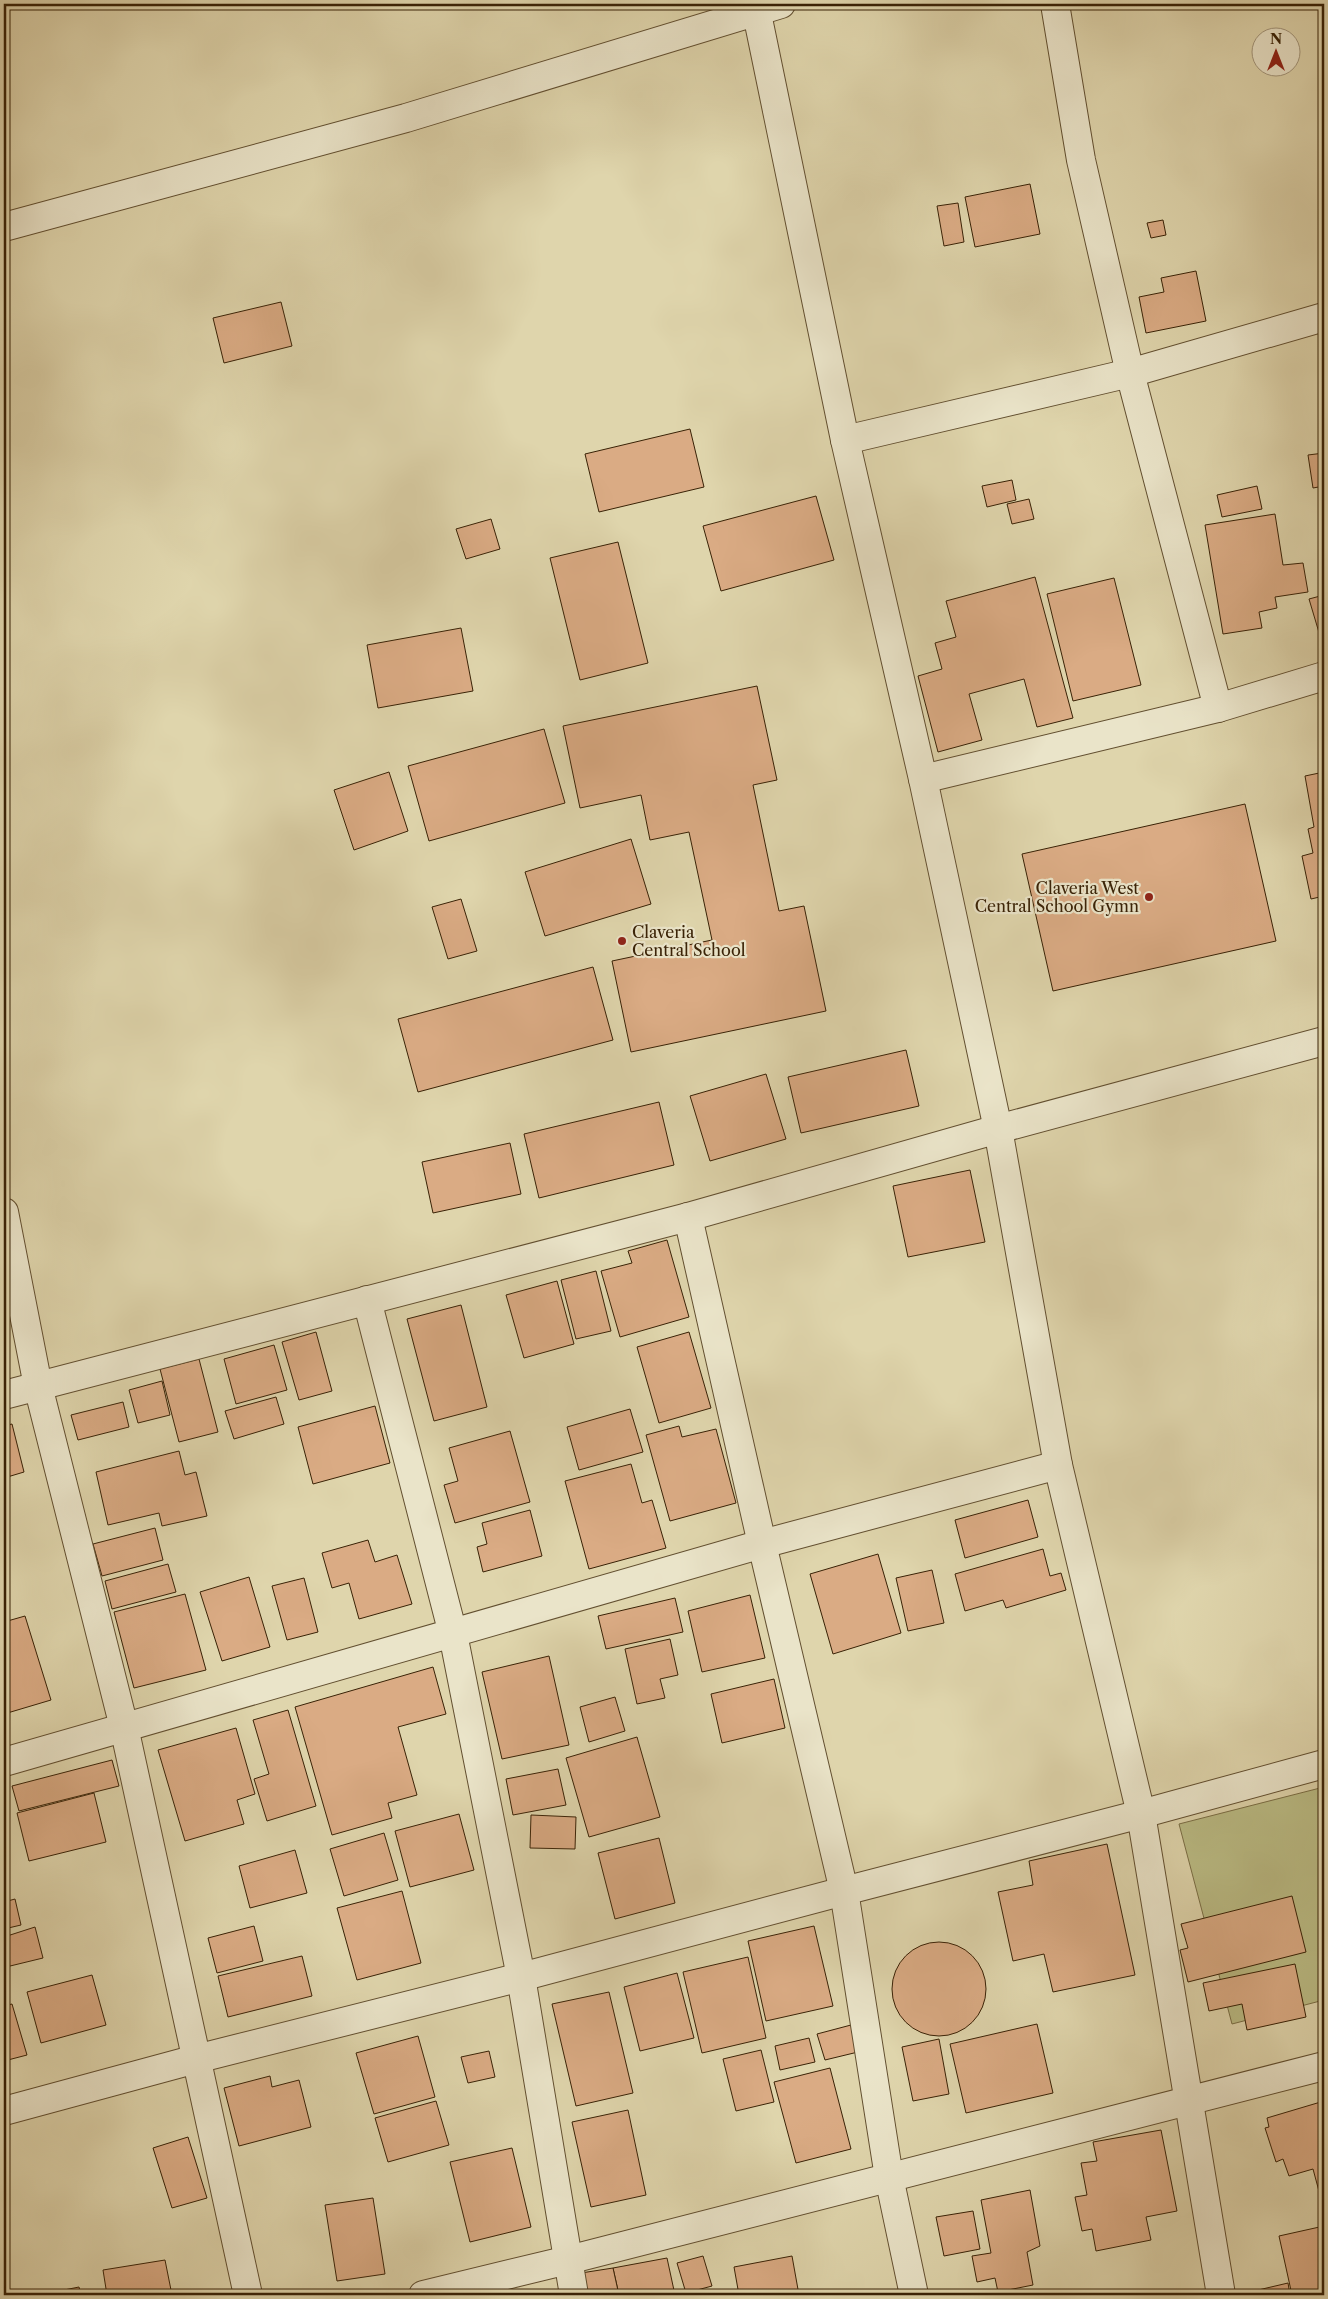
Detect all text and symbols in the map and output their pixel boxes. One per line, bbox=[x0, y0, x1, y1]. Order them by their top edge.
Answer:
north arrow bbox=[1250, 28, 1300, 78]
text: N bbox=[1270, 30, 1282, 48]
place label: Claveria West Central School Gymn bbox=[975, 878, 1139, 916]
marker: Claveria West Central School Gymn bbox=[1143, 891, 1155, 903]
place label: Claveria Central School bbox=[632, 922, 746, 960]
marker: Claveria Central School bbox=[616, 935, 628, 947]

